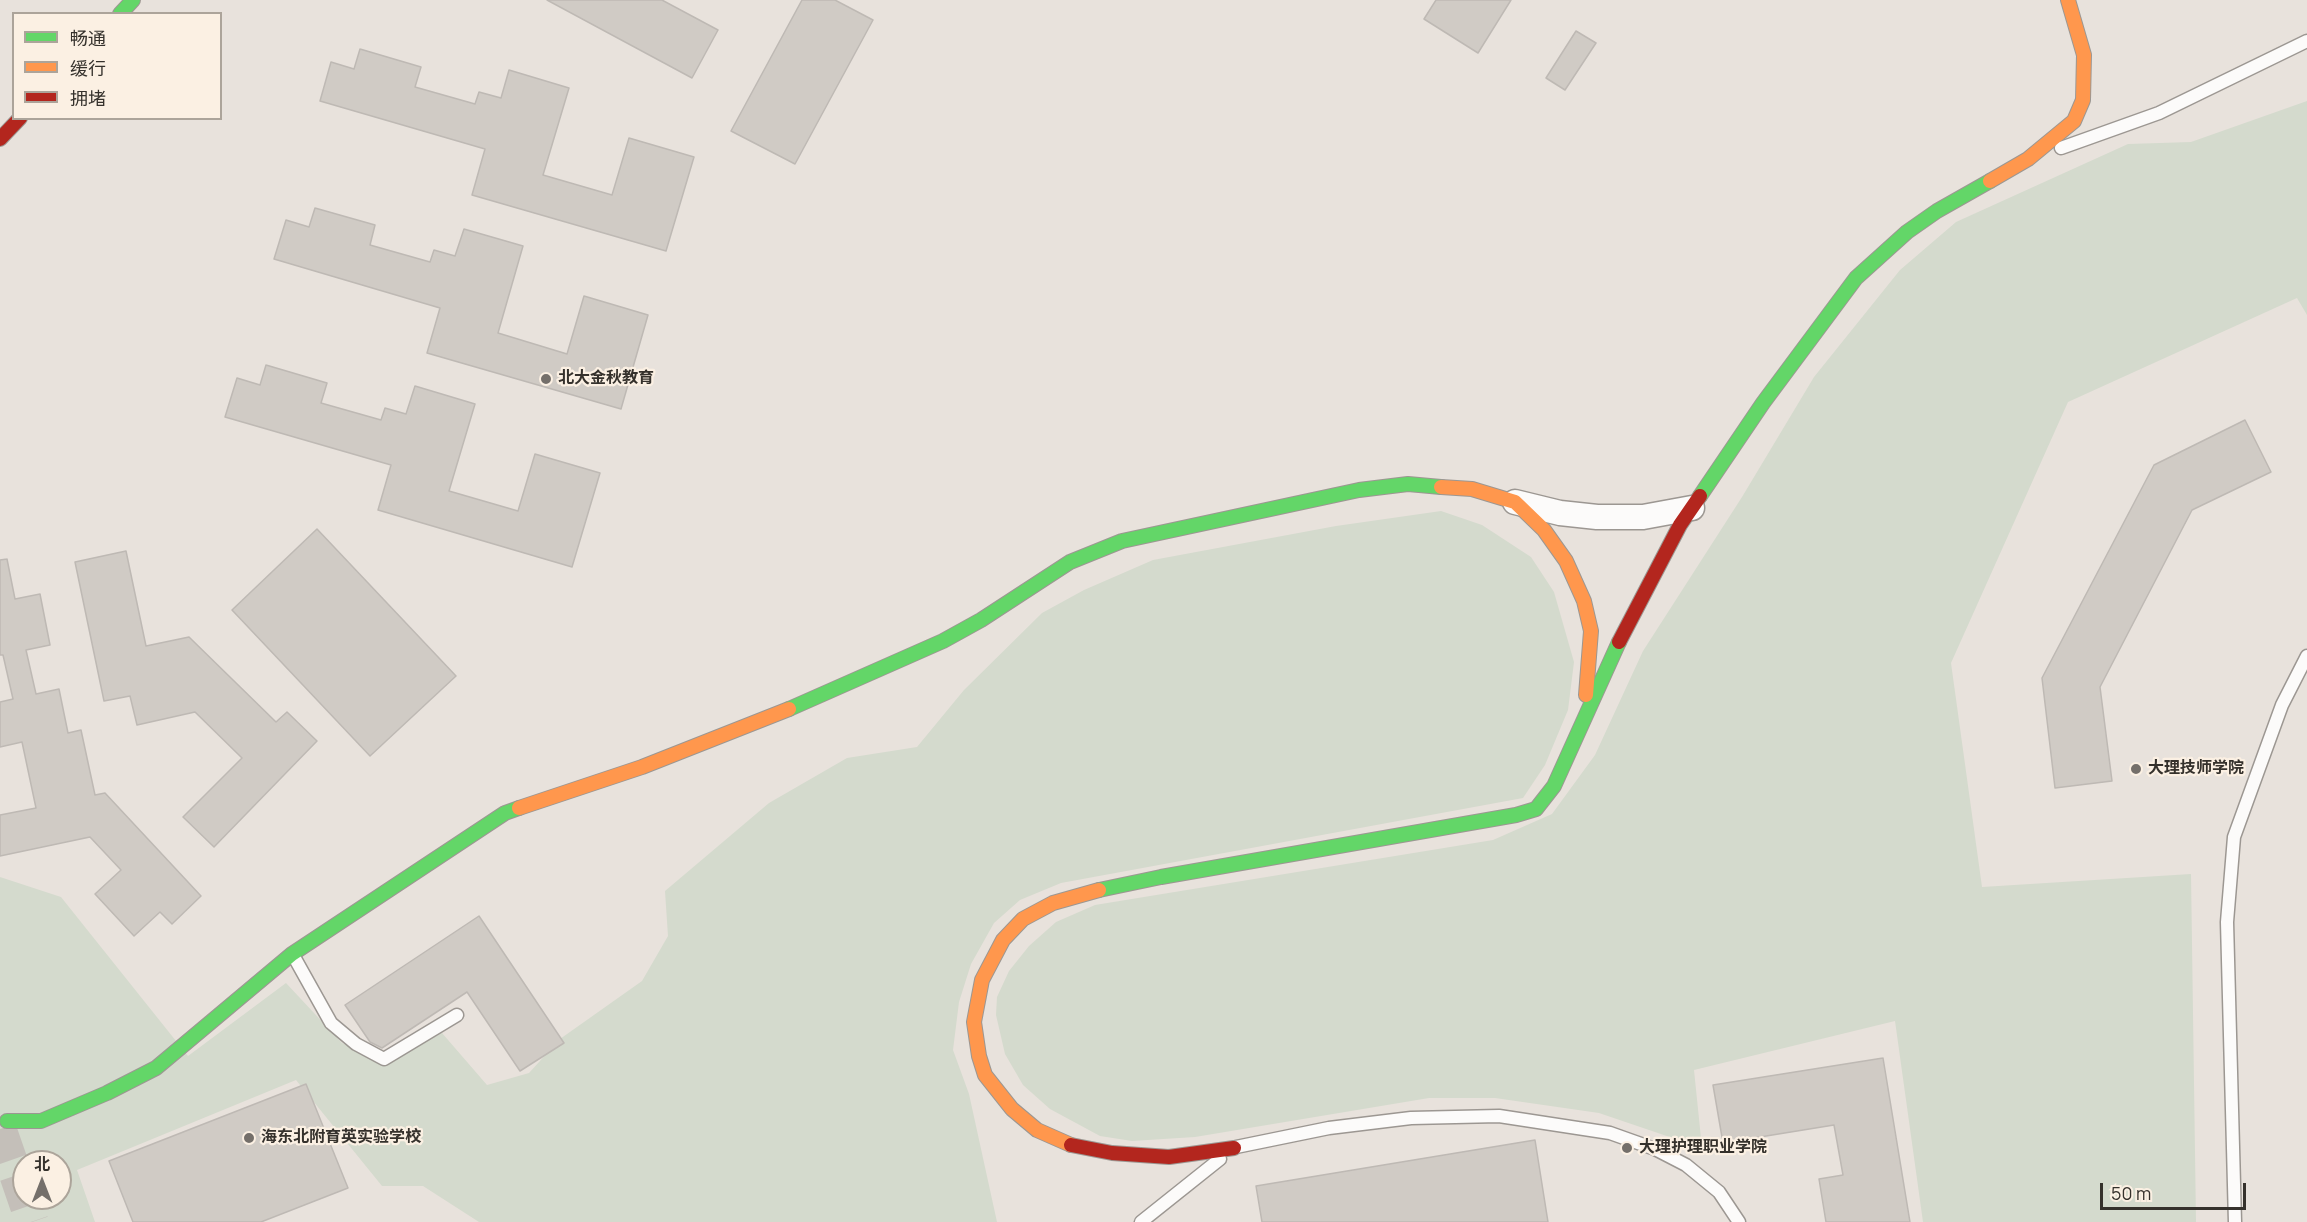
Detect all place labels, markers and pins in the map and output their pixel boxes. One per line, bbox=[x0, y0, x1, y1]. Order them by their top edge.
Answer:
place label: 北大金秋教育 bbox=[558, 369, 654, 389]
marker: 北大金秋教育 bbox=[539, 372, 553, 386]
place label: 大理技师学院 bbox=[2148, 759, 2244, 779]
marker: 大理技师学院 bbox=[2129, 762, 2143, 776]
place label: 海东北附育英实验学校 bbox=[261, 1128, 421, 1148]
marker: 海东北附育英实验学校 bbox=[242, 1131, 256, 1145]
place label: 大理护理职业学院 bbox=[1639, 1138, 1767, 1158]
marker: 大理护理职业学院 bbox=[1620, 1141, 1634, 1155]

